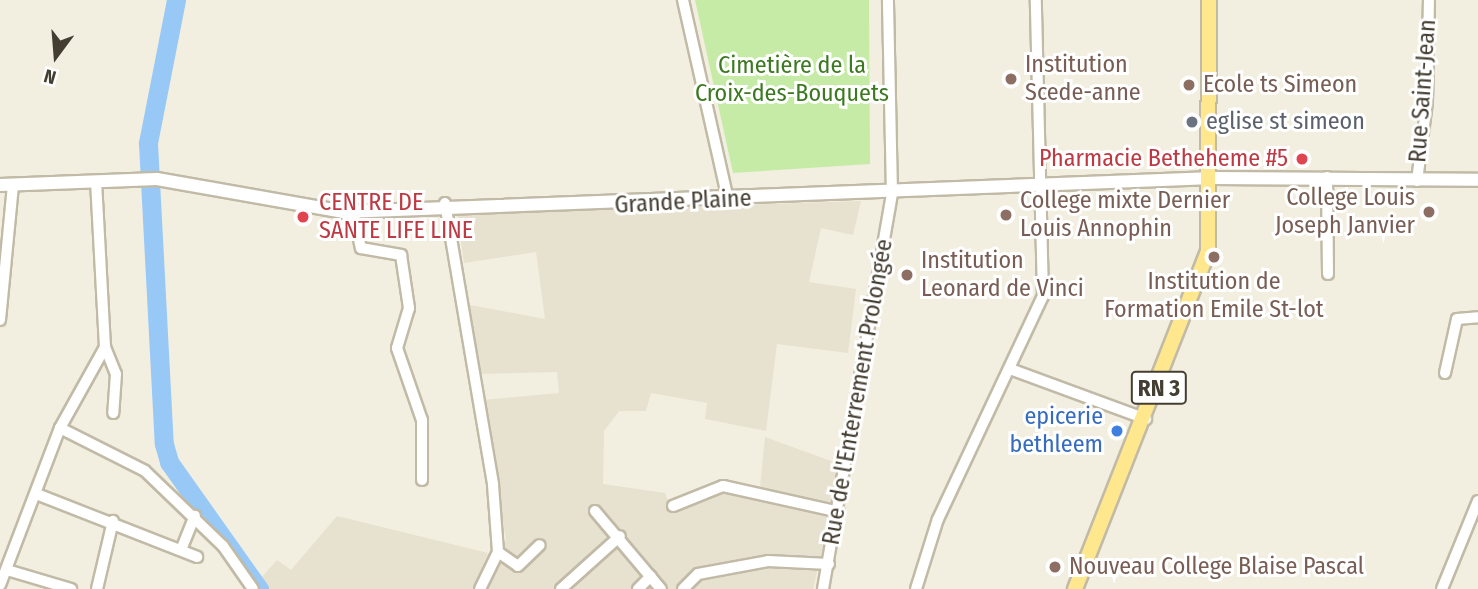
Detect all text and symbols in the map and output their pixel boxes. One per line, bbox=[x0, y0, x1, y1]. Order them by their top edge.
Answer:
street label: Rue Saint-Jean bbox=[1404, 18, 1442, 164]
north arrow bbox=[21, 21, 91, 91]
place label: Institution Scede-anne bbox=[1025, 51, 1141, 107]
park label: Cimetière de la Croix-des-Bouquets bbox=[695, 52, 889, 108]
text: N bbox=[41, 64, 59, 89]
marker: Institution Scede-anne bbox=[1003, 71, 1019, 87]
place label: Ecole ts Simeon bbox=[1203, 71, 1357, 99]
marker: Ecole ts Simeon bbox=[1181, 77, 1197, 93]
place label: eglise st simeon bbox=[1206, 108, 1365, 136]
marker: eglise st simeon bbox=[1184, 114, 1200, 130]
place label: Pharmacie Betheheme #5 bbox=[1039, 145, 1288, 173]
marker: Pharmacie Betheheme #5 bbox=[1294, 151, 1310, 167]
street label: Grande Plaine bbox=[614, 184, 752, 220]
place label: College Louis Joseph Janvier bbox=[1275, 184, 1415, 240]
place label: College mixte Dernier Louis Annophin bbox=[1020, 187, 1230, 243]
place label: CENTRE DE SANTE LIFE LINE bbox=[319, 189, 473, 245]
marker: College Louis Joseph Janvier bbox=[1421, 204, 1437, 220]
marker: CENTRE DE SANTE LIFE LINE bbox=[293, 207, 313, 227]
marker: College mixte Dernier Louis Annophin bbox=[998, 207, 1014, 223]
street label: Rue de l'Enterrement Prolongée bbox=[817, 237, 899, 547]
place label: Institution Leonard de Vinci bbox=[921, 247, 1084, 303]
marker: Institution de Formation Emile St-lot bbox=[1206, 249, 1222, 265]
marker: Institution Leonard de Vinci bbox=[899, 267, 915, 283]
place label: Institution de Formation Emile St-lot bbox=[1104, 268, 1324, 324]
road number: RN 3 bbox=[1129, 368, 1189, 408]
place label: epicerie bethleem bbox=[1009, 403, 1103, 459]
marker: epicerie bethleem bbox=[1109, 423, 1125, 439]
place label: Nouveau College Blaise Pascal bbox=[1069, 553, 1364, 581]
marker: Nouveau College Blaise Pascal bbox=[1047, 559, 1063, 575]

